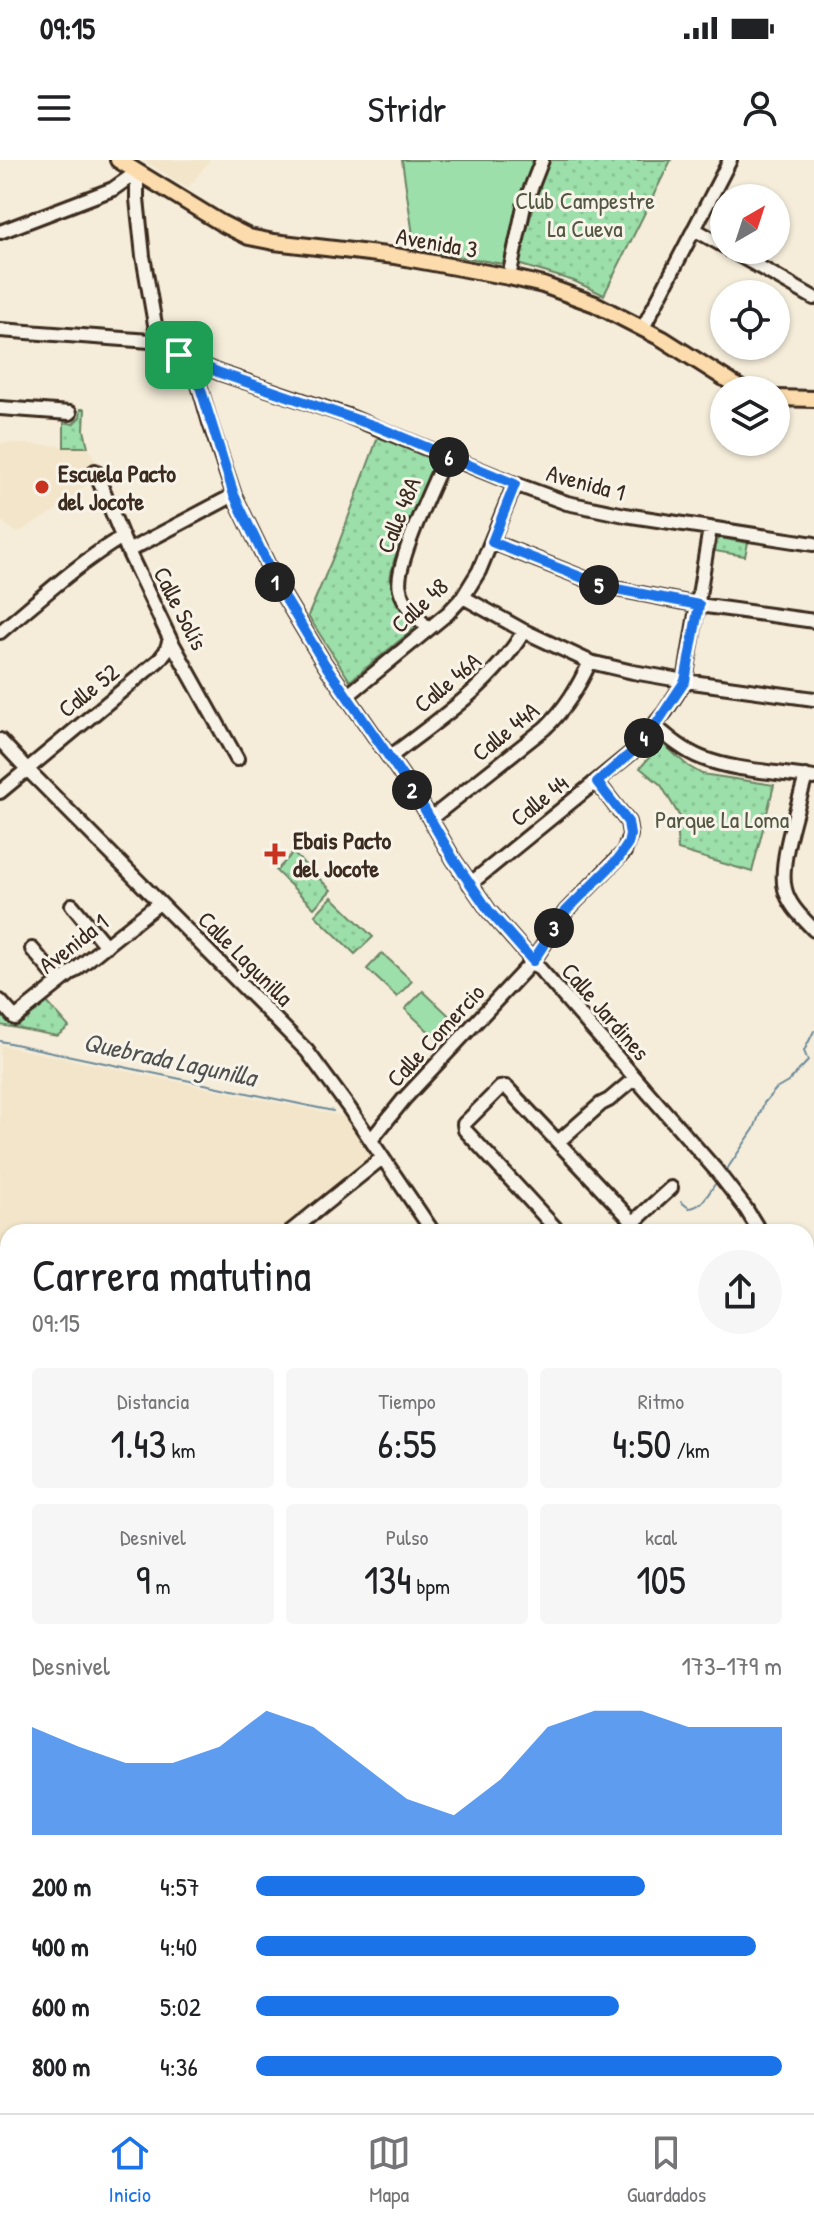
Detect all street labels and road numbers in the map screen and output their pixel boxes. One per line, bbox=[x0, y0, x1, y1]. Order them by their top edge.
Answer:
street label: Avenida 3 bbox=[394, 219, 480, 265]
street label: Avenida 1 bbox=[543, 456, 629, 508]
street label: Calle 48A bbox=[368, 472, 428, 558]
street label: Calle Solís bbox=[146, 561, 216, 655]
street label: Calle 48 bbox=[383, 570, 455, 640]
street label: Calle 46A bbox=[407, 644, 487, 719]
street label: Calle 52 bbox=[51, 656, 125, 724]
street label: Calle 44A bbox=[465, 694, 545, 768]
street label: Calle 44 bbox=[503, 767, 575, 833]
street label: Calle Lagunilla bbox=[191, 903, 301, 1013]
street label: Avenida 1 bbox=[32, 906, 114, 980]
street label: Calle Jardines bbox=[555, 955, 657, 1067]
street label: Calle Comercio bbox=[379, 976, 491, 1094]

